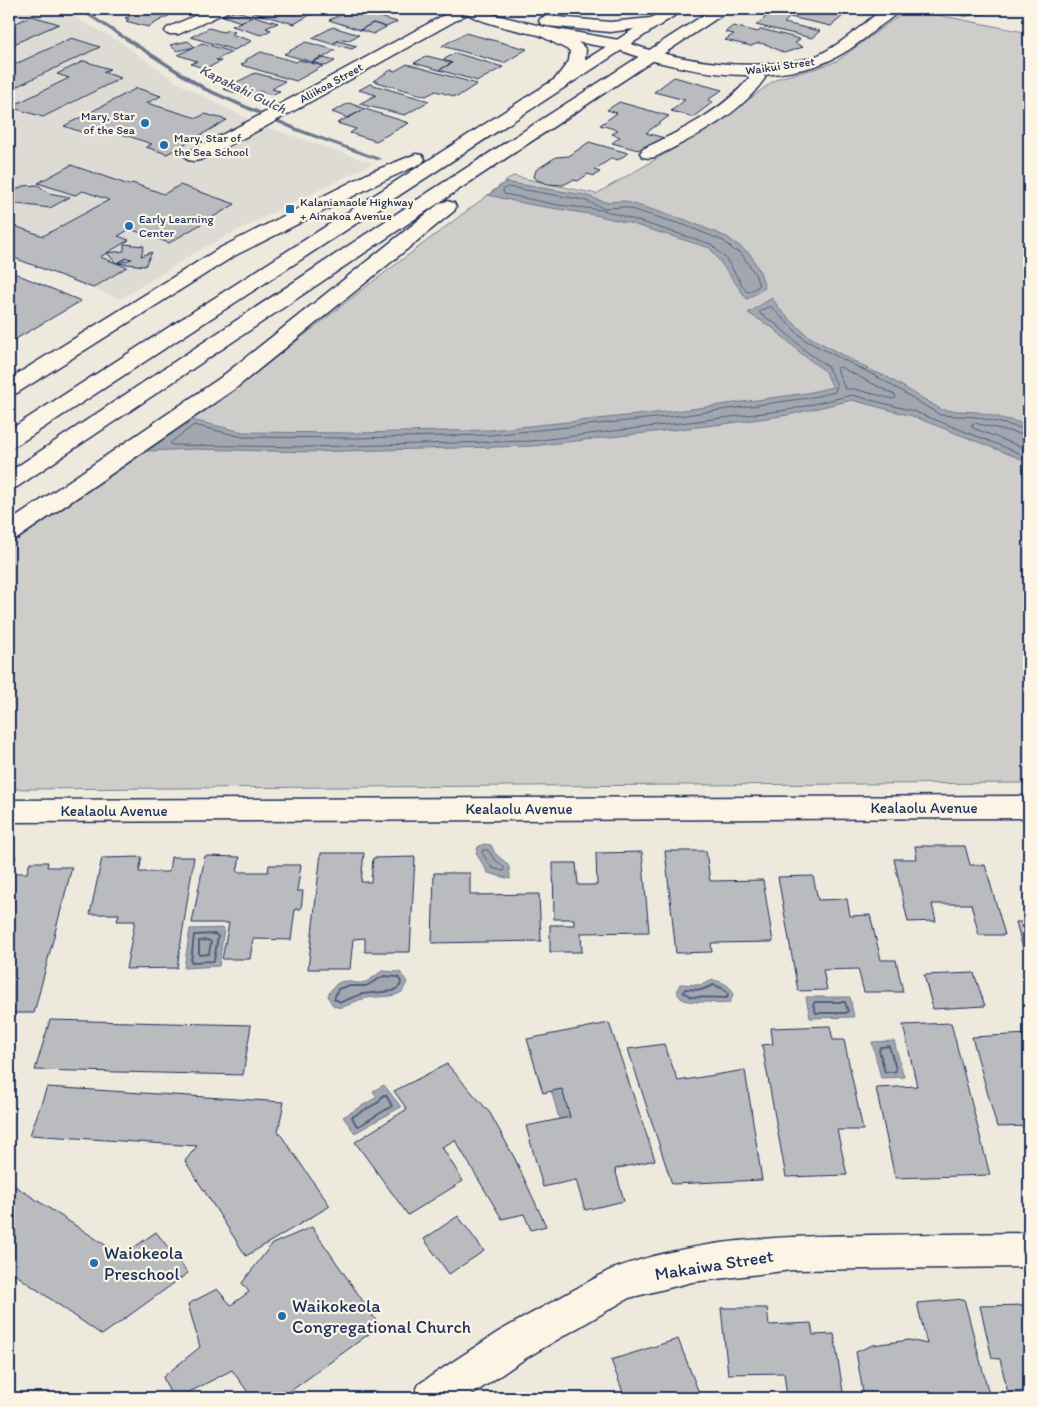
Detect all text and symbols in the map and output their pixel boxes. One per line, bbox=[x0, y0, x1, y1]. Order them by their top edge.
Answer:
street label: Waikui Street bbox=[744, 54, 816, 78]
street label: Aliikoa Street bbox=[297, 60, 366, 106]
water label: Kapakahi Gulch bbox=[197, 61, 289, 118]
place label: Mary, Star of the Sea bbox=[81, 109, 136, 137]
marker: Mary, Star of the Sea bbox=[139, 117, 151, 129]
place label: Mary, Star of the Sea School bbox=[174, 131, 249, 159]
marker: Mary, Star of the Sea School bbox=[158, 139, 170, 151]
place label: Kalanianaole Highway + Ainakoa Avenue bbox=[300, 195, 414, 223]
marker: Kalanianaole Highway + Ainakoa Avenue bbox=[284, 203, 296, 215]
place label: Early Learning Center bbox=[139, 212, 214, 240]
marker: Early Learning Center bbox=[123, 220, 135, 232]
street label: Kealaolu Avenue bbox=[870, 799, 978, 817]
street label: Kealaolu Avenue bbox=[465, 800, 573, 818]
street label: Kealaolu Avenue bbox=[60, 802, 168, 820]
place label: Waiokeola Preschool bbox=[104, 1242, 184, 1285]
street label: Makaiwa Street bbox=[653, 1245, 775, 1285]
marker: Waiokeola Preschool bbox=[88, 1257, 100, 1269]
place label: Waikokeola Congregational Church bbox=[292, 1295, 471, 1338]
marker: Waikokeola Congregational Church bbox=[276, 1310, 288, 1322]

